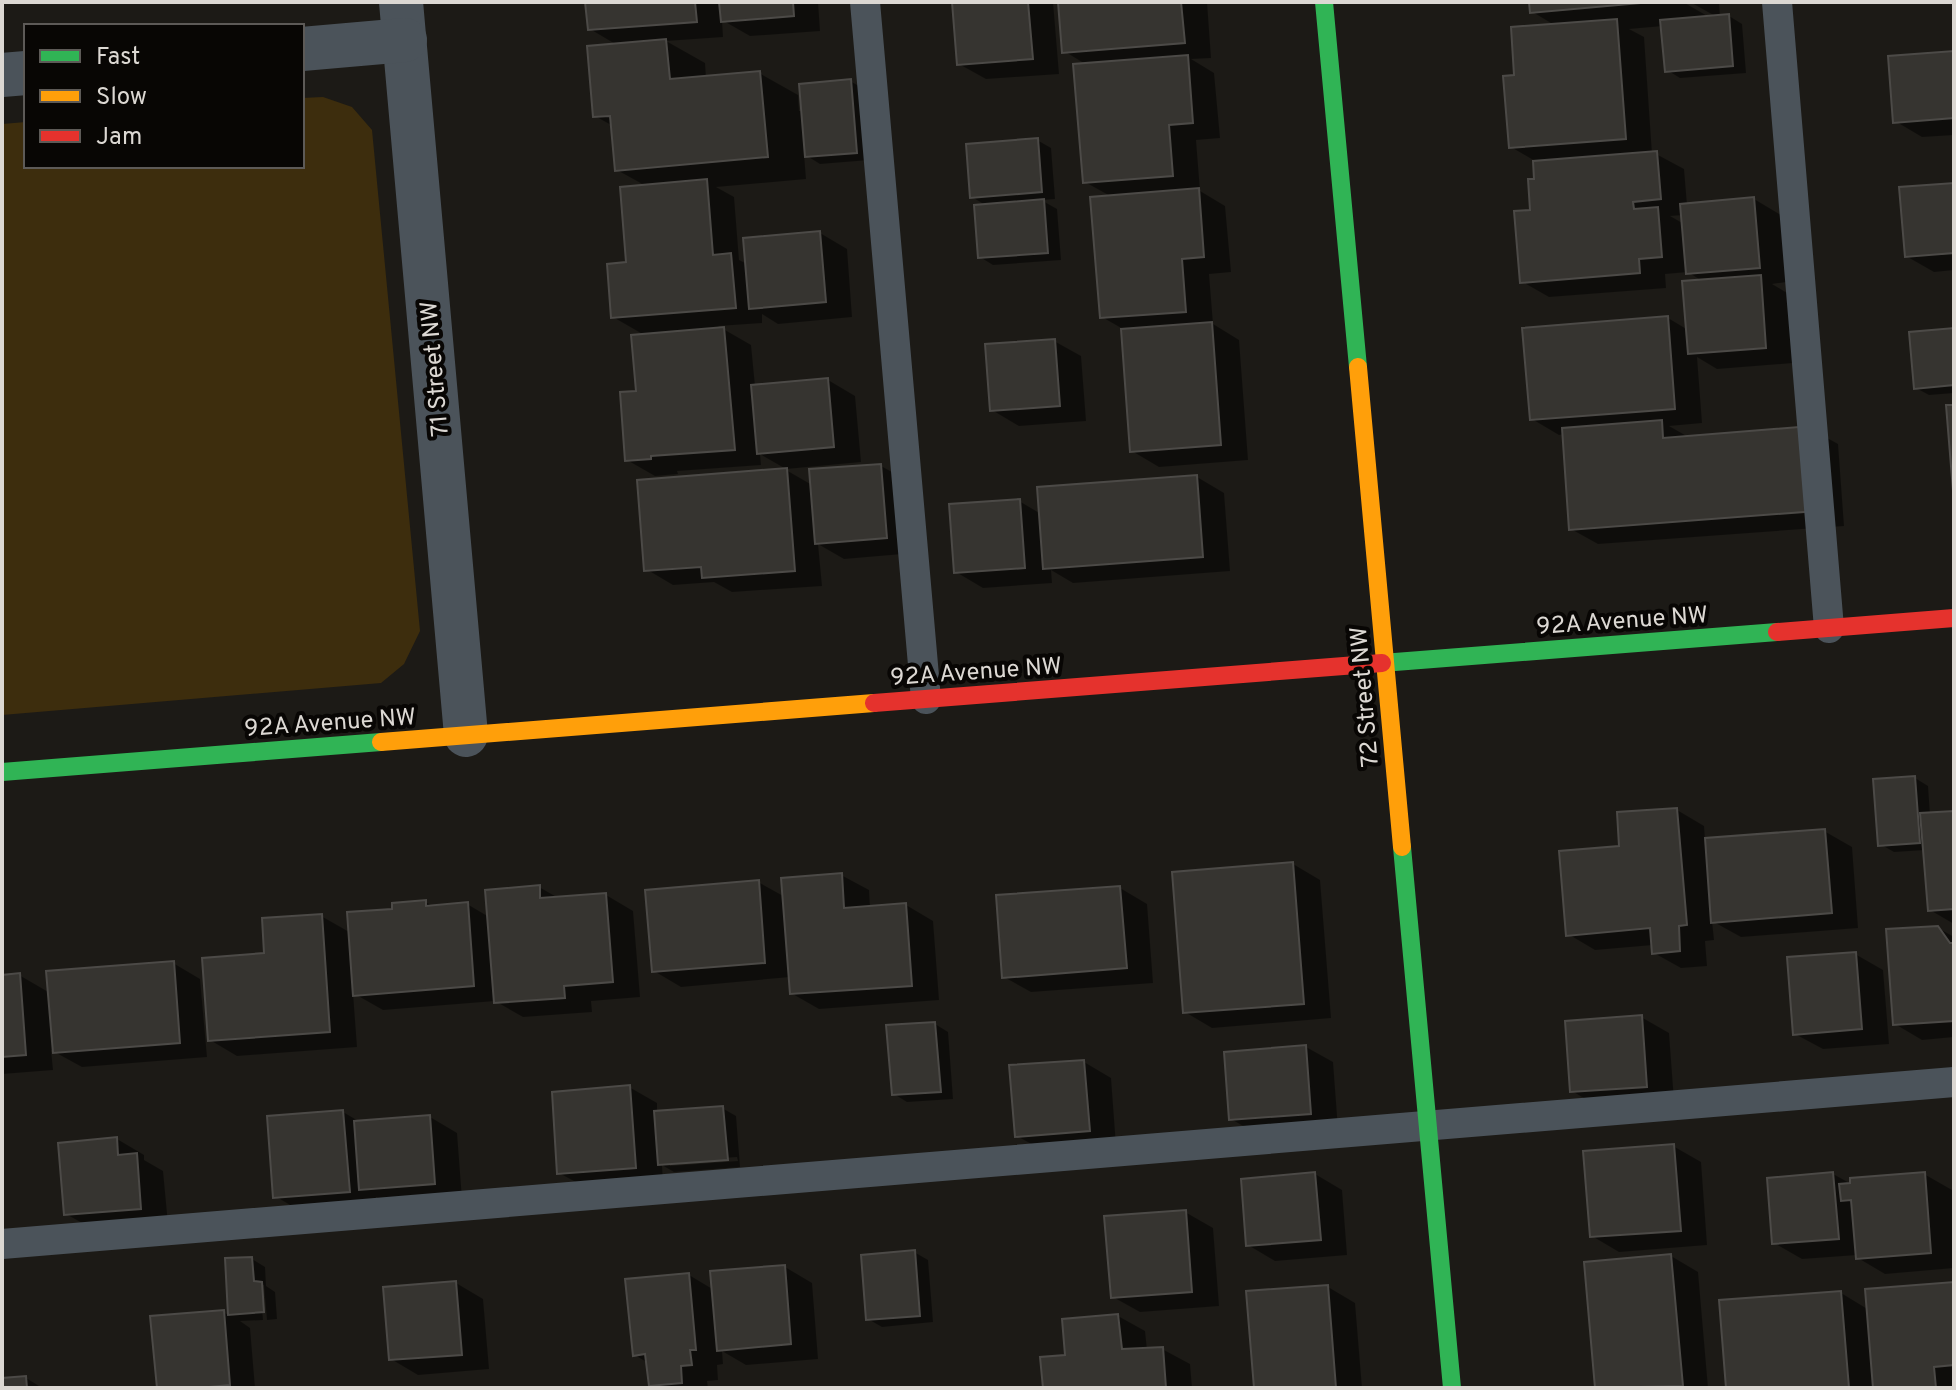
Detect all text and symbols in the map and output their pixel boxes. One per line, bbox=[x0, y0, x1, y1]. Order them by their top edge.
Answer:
legend bbox=[24, 24, 304, 168]
text: Fast bbox=[96, 43, 140, 73]
text: Slow bbox=[96, 83, 147, 113]
text: Jam bbox=[96, 123, 142, 153]
street label: 71 Street NW bbox=[415, 300, 457, 438]
street label: 92A Avenue NW bbox=[1535, 601, 1709, 643]
street label: 72 Street NW bbox=[1345, 625, 1387, 768]
street label: 92A Avenue NW bbox=[889, 652, 1063, 694]
street label: 92A Avenue NW bbox=[243, 703, 417, 745]

